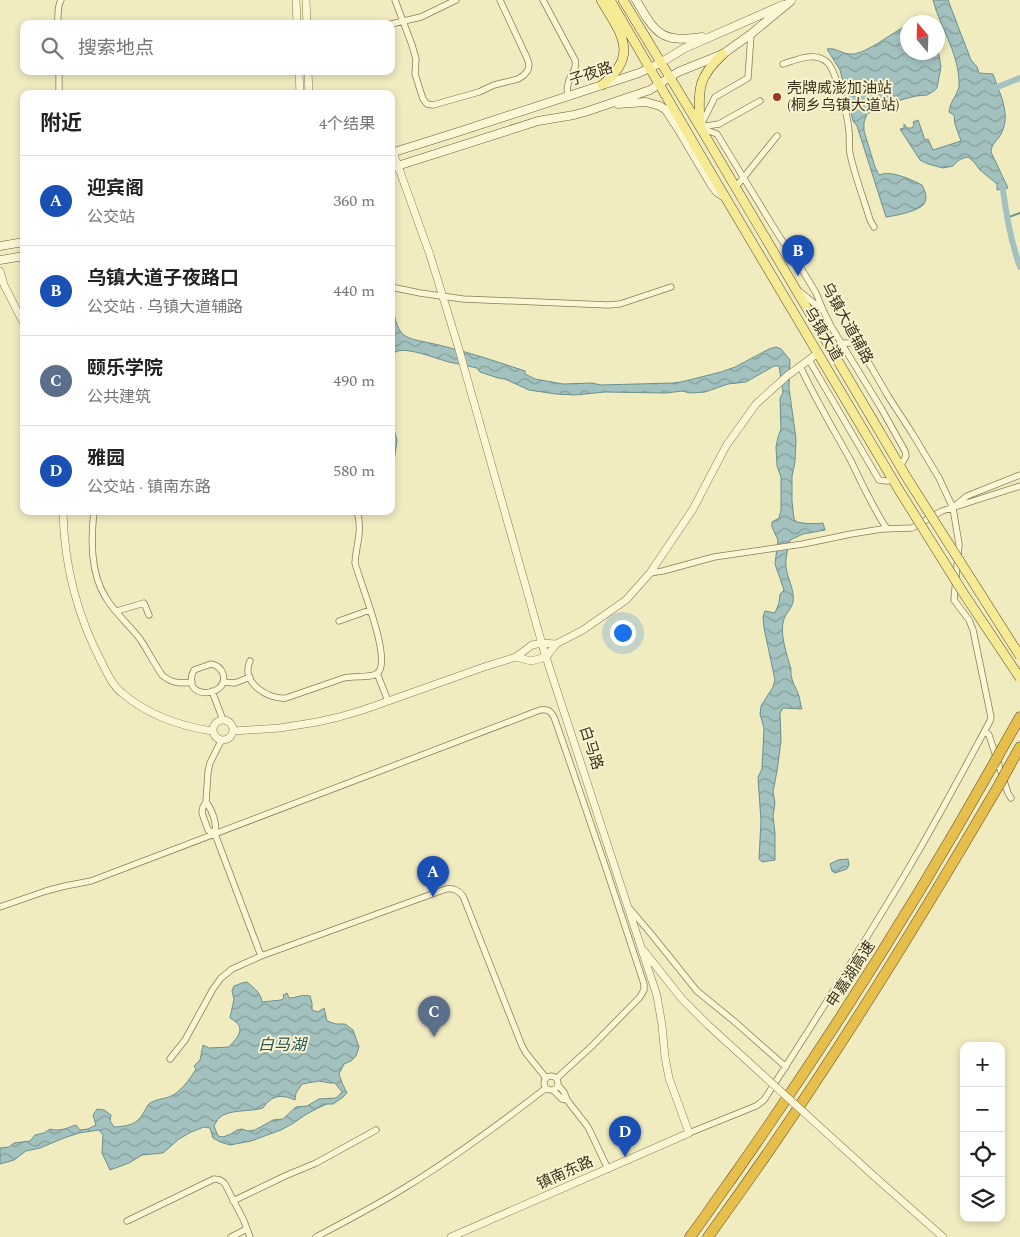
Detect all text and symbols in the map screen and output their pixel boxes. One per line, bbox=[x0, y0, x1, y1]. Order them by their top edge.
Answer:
north arrow bbox=[900, 15, 945, 60]
search box bbox=[20, 20, 395, 75]
icon: search bbox=[38, 34, 66, 62]
text: 搜索地点 bbox=[78, 34, 154, 63]
street label: 子夜路 bbox=[566, 56, 616, 92]
place label: 壳牌威澎加油站 (桐乡乌镇大道站) bbox=[787, 77, 900, 117]
marker: 壳牌威澎加油站 (桐乡乌镇大道站) bbox=[771, 91, 783, 103]
text: 附近 bbox=[40, 108, 82, 140]
text: 4个结果 bbox=[319, 112, 375, 136]
text: 迎宾阁 bbox=[87, 174, 144, 203]
text: A bbox=[50, 189, 62, 213]
text: 360 m bbox=[333, 189, 375, 213]
text: 公交站 bbox=[87, 205, 135, 229]
pin: B bbox=[782, 235, 814, 276]
text: 乌镇大道子夜路口 bbox=[87, 264, 239, 293]
text: B bbox=[50, 279, 62, 303]
text: 440 m bbox=[333, 279, 375, 303]
street label: 乌镇大道辅路 bbox=[817, 279, 877, 367]
text: 公交站 · 乌镇大道辅路 bbox=[87, 295, 243, 319]
street label: 乌镇大道 bbox=[800, 304, 846, 364]
text: 颐乐学院 bbox=[87, 354, 163, 383]
text: C bbox=[50, 369, 62, 393]
text: 490 m bbox=[333, 369, 375, 393]
text: 公共建筑 bbox=[87, 385, 151, 409]
text: 雅园 bbox=[87, 444, 125, 473]
text: D bbox=[50, 459, 62, 483]
text: 580 m bbox=[333, 459, 375, 483]
text: 公交站 · 镇南东路 bbox=[87, 475, 211, 499]
your location bbox=[610, 620, 636, 646]
street label: 白马路 bbox=[573, 723, 609, 773]
pin: A bbox=[417, 856, 449, 897]
street label: 申嘉湖高速 bbox=[821, 936, 881, 1012]
pin: C bbox=[418, 996, 450, 1037]
water label: 白马湖 bbox=[258, 1033, 309, 1057]
map controls bbox=[960, 1042, 1005, 1222]
button: + bbox=[960, 1042, 1005, 1087]
button: − bbox=[960, 1087, 1005, 1132]
pin: D bbox=[609, 1116, 641, 1157]
button: locate bbox=[960, 1132, 1005, 1177]
street label: 镇南东路 bbox=[533, 1150, 597, 1196]
button: layers bbox=[960, 1177, 1005, 1222]

